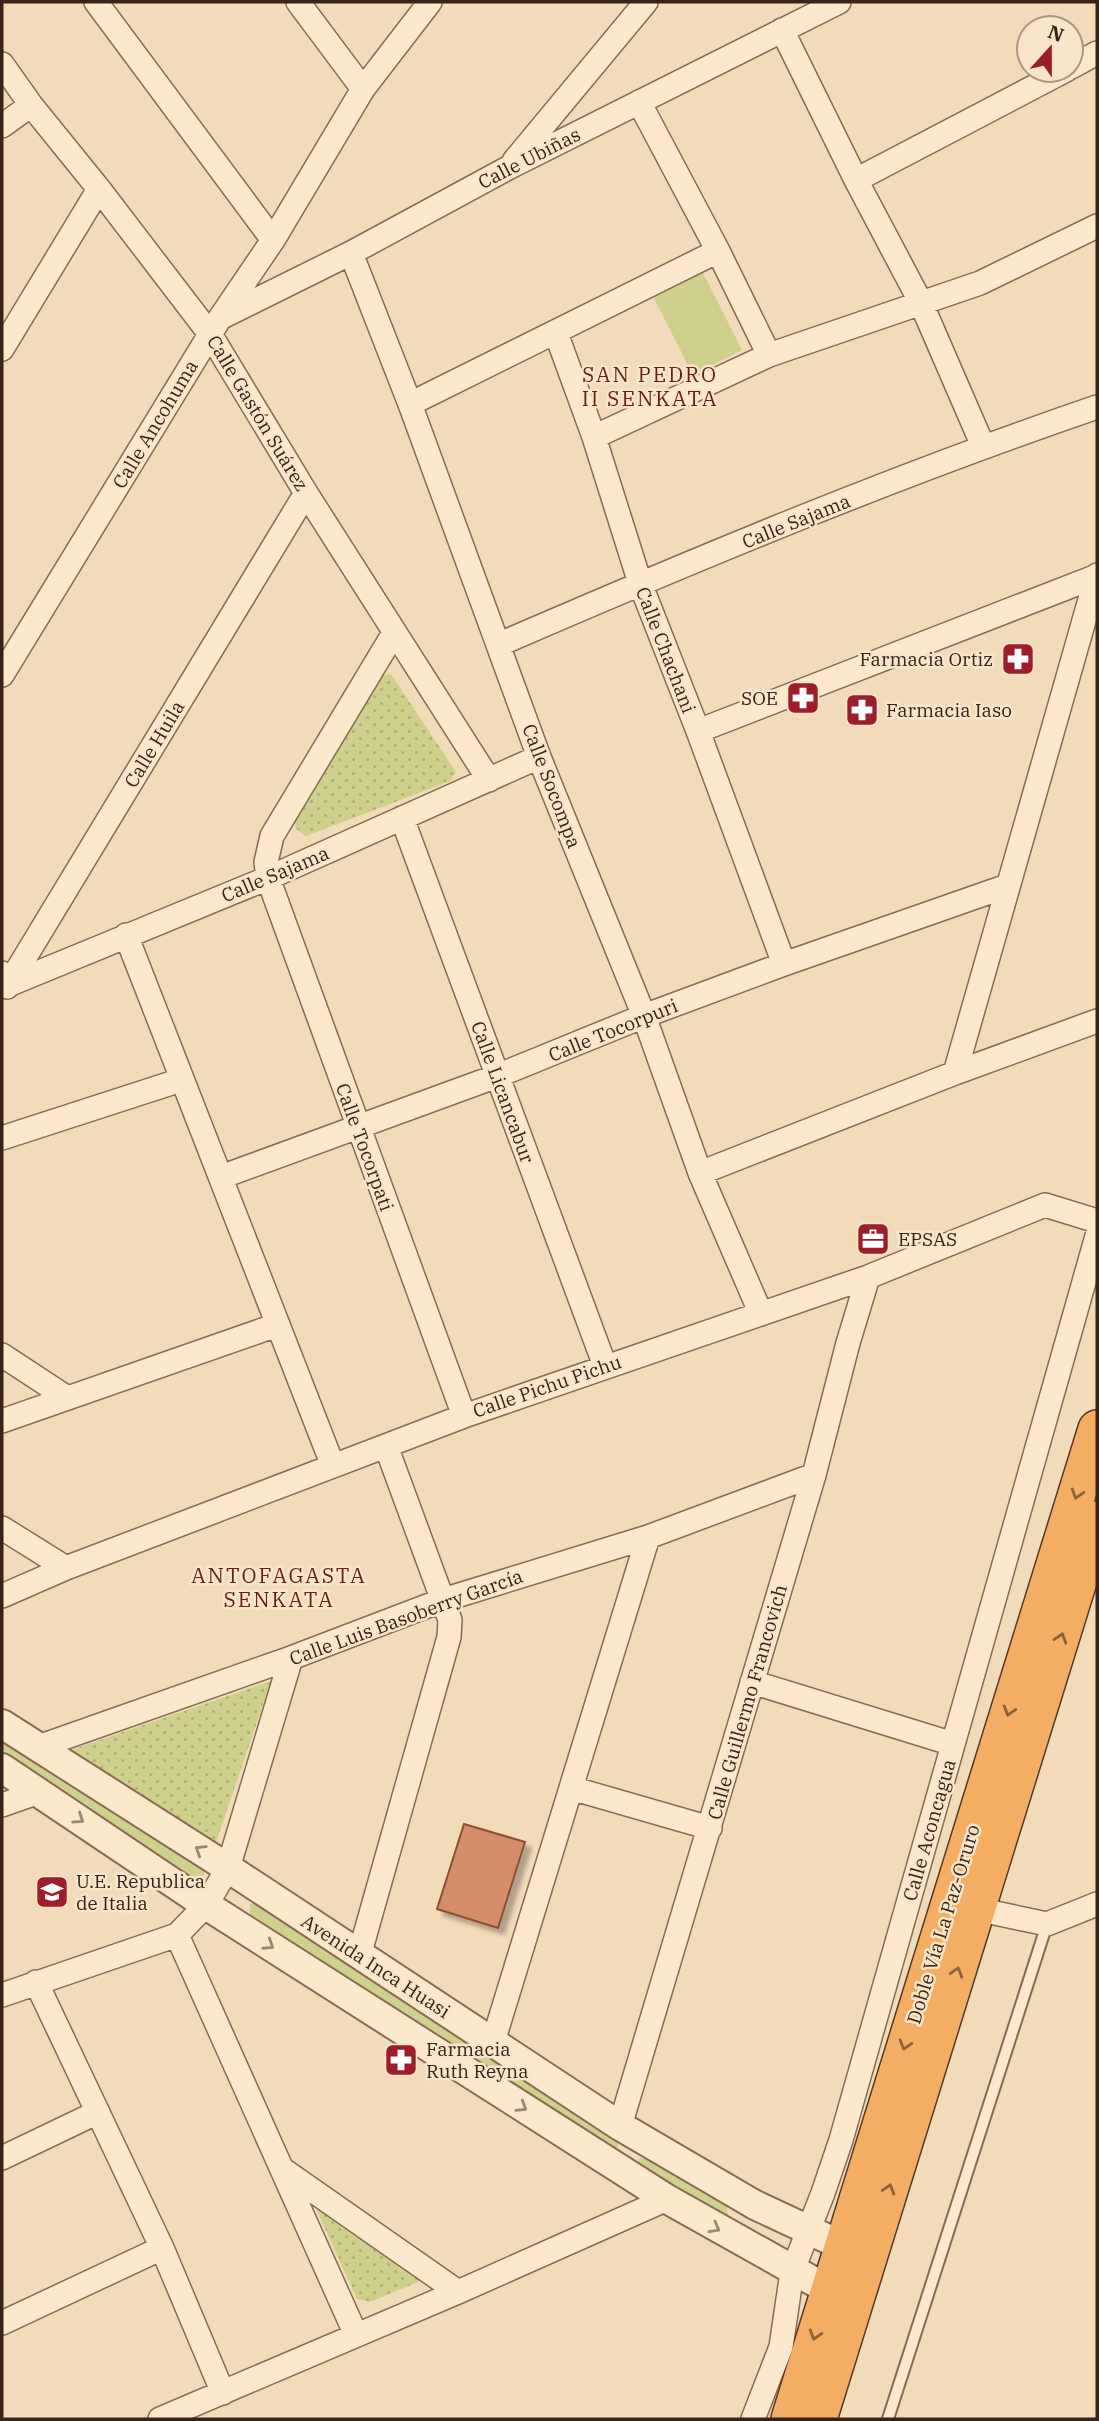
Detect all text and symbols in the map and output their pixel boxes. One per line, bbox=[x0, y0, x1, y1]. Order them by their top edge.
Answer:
north arrow bbox=[1015, 14, 1085, 84]
text: N bbox=[1045, 19, 1067, 47]
street label: Calle Ubiñas bbox=[474, 122, 584, 194]
street label: Calle Gastón Suárez bbox=[202, 331, 314, 495]
street label: Calle Ancohuma bbox=[107, 355, 203, 493]
district label: SAN PEDRO II SENKATA bbox=[582, 360, 718, 412]
street label: Calle Sajama bbox=[738, 488, 854, 554]
street label: Calle Chachani bbox=[631, 584, 701, 717]
pharmacy icon: Farmacia Ortiz bbox=[999, 640, 1037, 678]
place label: Farmacia Ortiz bbox=[859, 647, 993, 671]
pharmacy icon: SOE bbox=[784, 679, 822, 717]
place label: SOE bbox=[741, 686, 778, 710]
pharmacy icon: Farmacia Iaso bbox=[843, 691, 881, 729]
street label: Calle Huila bbox=[119, 696, 189, 792]
place label: Farmacia Iaso bbox=[886, 698, 1012, 722]
street label: Calle Socompa bbox=[517, 720, 587, 852]
street label: Calle Sajama bbox=[218, 841, 332, 907]
street label: Calle Tocorpuri bbox=[545, 993, 681, 1067]
street label: Calle Licancabur bbox=[466, 1018, 540, 1167]
street label: Calle Tocorpati bbox=[331, 1080, 399, 1214]
office icon: EPSAS bbox=[854, 1220, 892, 1258]
place label: EPSAS bbox=[898, 1227, 957, 1251]
street label: Calle Pichu Pichu bbox=[470, 1349, 625, 1423]
one-way arrow bbox=[1071, 1487, 1085, 1500]
district label: ANTOFAGASTA SENKATA bbox=[191, 1561, 367, 1613]
street label: Calle Luis Basoberry García bbox=[286, 1564, 526, 1670]
street label: Calle Guillermo Francovich bbox=[702, 1582, 792, 1822]
one-way arrow bbox=[1052, 1632, 1067, 1644]
one-way arrow bbox=[1003, 1705, 1018, 1717]
street label: Calle Aconcagua bbox=[897, 1756, 961, 1904]
one-way arrow bbox=[71, 1811, 84, 1823]
street label: Doble Vía La Paz-Oruro bbox=[901, 1821, 985, 2027]
one-way arrow bbox=[195, 1845, 208, 1858]
place label: U.E. Republica de Italia bbox=[76, 1869, 205, 1915]
school or university icon: U.E. Republica de Italia bbox=[33, 1873, 71, 1911]
street label: Avenida Inca Huasi bbox=[297, 1909, 455, 2023]
one-way arrow bbox=[261, 1936, 274, 1949]
one-way arrow bbox=[948, 1966, 963, 1978]
place label: Farmacia Ruth Reyna bbox=[426, 2037, 529, 2083]
one-way arrow bbox=[899, 2039, 913, 2051]
pharmacy icon: Farmacia Ruth Reyna bbox=[382, 2041, 420, 2079]
one-way arrow bbox=[515, 2099, 528, 2112]
one-way arrow bbox=[881, 2184, 896, 2196]
one-way arrow bbox=[708, 2220, 720, 2233]
one-way arrow bbox=[809, 2329, 824, 2341]

